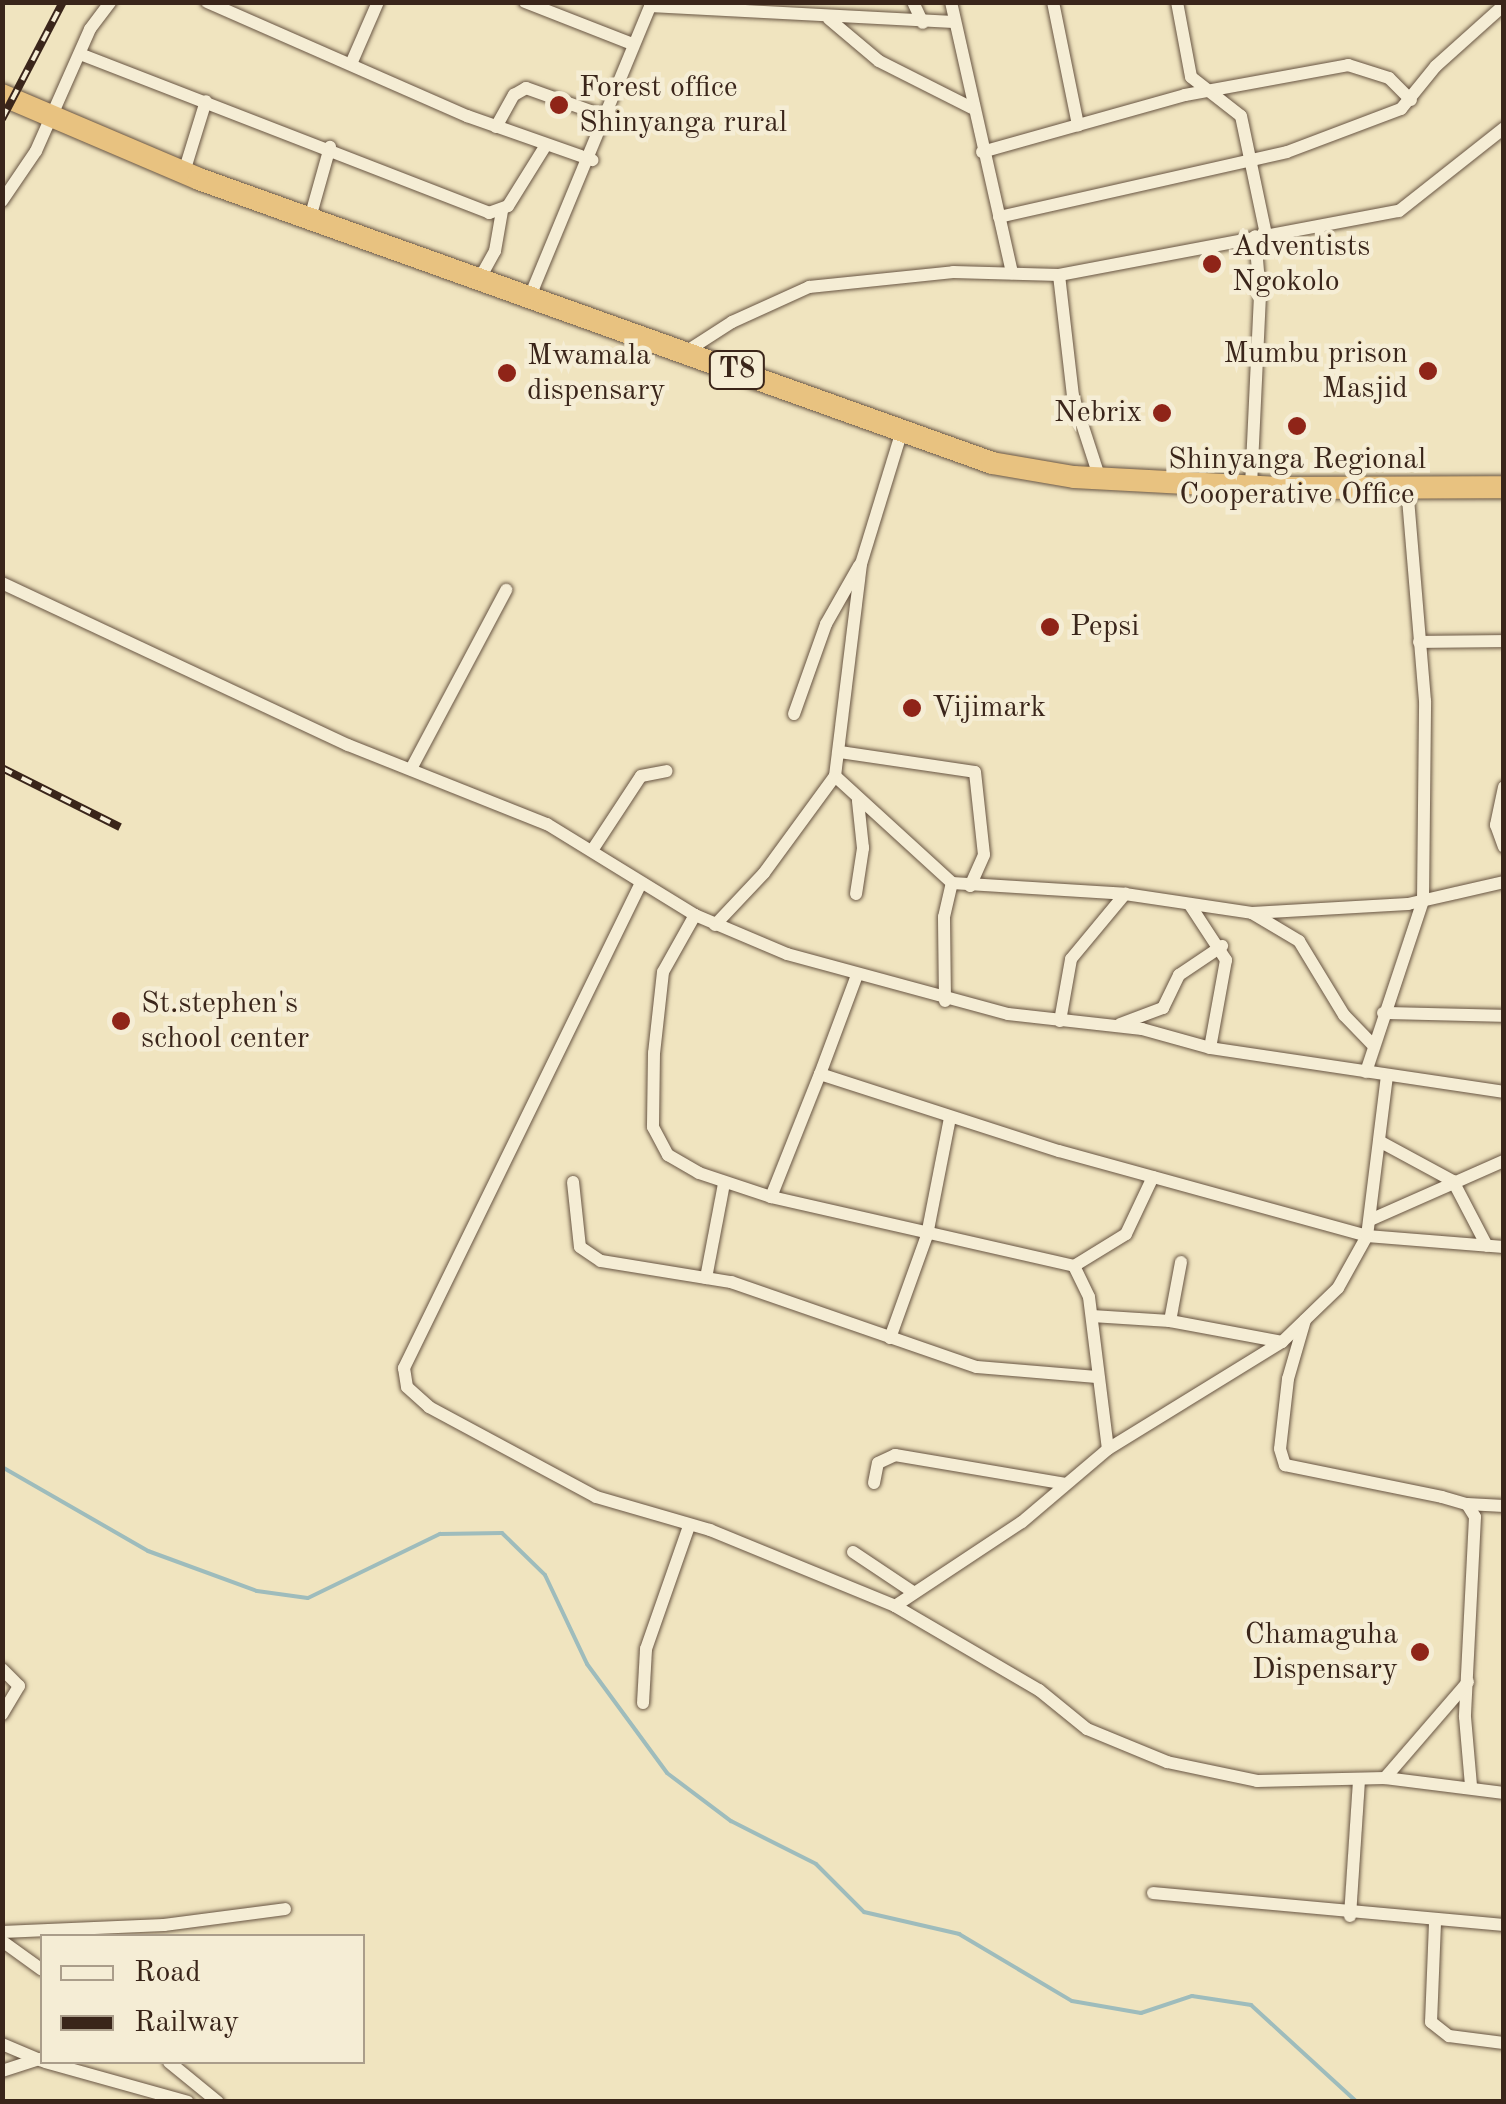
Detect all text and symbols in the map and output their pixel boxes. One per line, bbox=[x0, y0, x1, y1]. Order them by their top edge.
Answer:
place label: Forest office Shinyanga rural bbox=[579, 70, 787, 140]
marker: Forest office Shinyanga rural bbox=[548, 94, 570, 116]
place label: Adventists Ngokolo bbox=[1232, 229, 1370, 300]
marker: Adventists Ngokolo bbox=[1201, 253, 1223, 275]
place label: Mumbu prison Masjid bbox=[1223, 336, 1408, 406]
place label: Mwamala dispensary bbox=[527, 338, 665, 408]
road number: T8 bbox=[707, 347, 767, 393]
marker: Mumbu prison Masjid bbox=[1417, 360, 1439, 382]
marker: Mwamala dispensary bbox=[496, 362, 518, 384]
place label: Nebrix bbox=[1054, 395, 1142, 431]
marker: Nebrix bbox=[1151, 402, 1173, 424]
marker: Shinyanga Regional Cooperative Office bbox=[1286, 415, 1308, 437]
place label: Shinyanga Regional Cooperative Office bbox=[1168, 442, 1426, 512]
place label: Pepsi bbox=[1070, 609, 1139, 645]
marker: Pepsi bbox=[1039, 616, 1061, 638]
place label: Vijimark bbox=[932, 690, 1046, 726]
marker: Vijimark bbox=[901, 697, 923, 719]
place label: St.stephen's school center bbox=[141, 986, 309, 1056]
marker: St.stephen's school center bbox=[110, 1010, 132, 1032]
place label: Chamaguha Dispensary bbox=[1245, 1617, 1398, 1688]
marker: Chamaguha Dispensary bbox=[1407, 1639, 1433, 1665]
legend bbox=[40, 1934, 365, 2064]
text: Road bbox=[134, 1958, 201, 1988]
text: Railway bbox=[134, 2008, 239, 2038]

